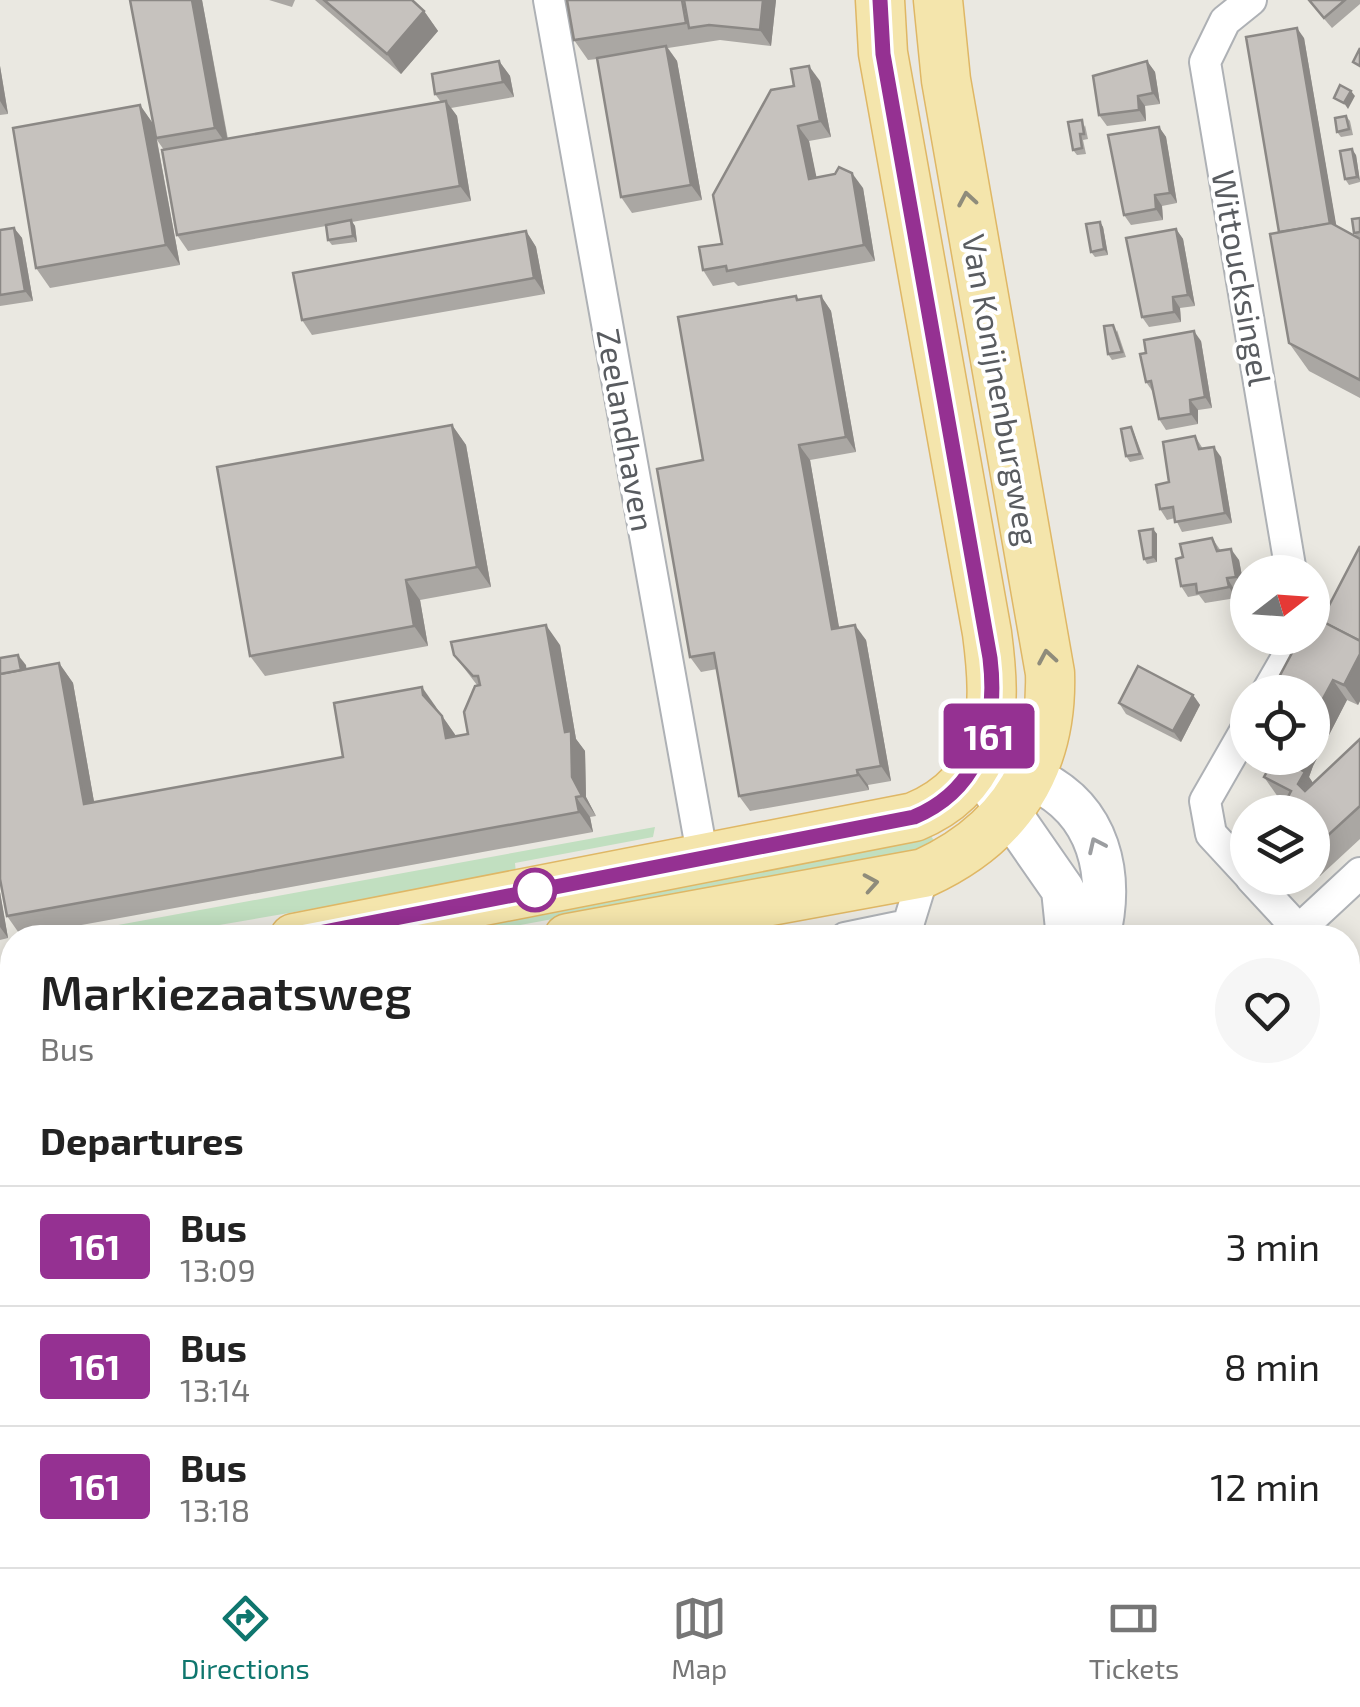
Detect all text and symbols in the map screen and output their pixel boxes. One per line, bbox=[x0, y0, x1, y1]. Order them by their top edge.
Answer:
street label: Wittoucksingel bbox=[1205, 167, 1281, 389]
one-way arrow bbox=[957, 191, 978, 208]
street label: Van Konijnenburgweg bbox=[955, 231, 1048, 549]
street label: Zeelandhaven bbox=[590, 325, 663, 534]
north arrow bbox=[1230, 555, 1330, 655]
map controls bbox=[1230, 555, 1330, 895]
one-way arrow bbox=[1037, 649, 1058, 665]
button: locate bbox=[1230, 675, 1330, 775]
line badge: 161 bbox=[932, 704, 1046, 768]
text: 161 bbox=[964, 715, 1014, 757]
button: layers bbox=[1230, 795, 1330, 895]
one-way arrow bbox=[1089, 837, 1109, 855]
unlabelled marker bbox=[514, 869, 556, 911]
one-way arrow bbox=[863, 873, 879, 894]
button: heart bbox=[1215, 958, 1320, 1063]
text: Markiezaatsweg bbox=[40, 962, 412, 1020]
text: Bus bbox=[40, 1029, 94, 1067]
text: Departures bbox=[40, 1117, 244, 1163]
text: Bus bbox=[180, 1204, 247, 1250]
text: 3 min bbox=[1226, 1223, 1320, 1269]
text: 161 bbox=[70, 1225, 120, 1267]
text: 13:09 bbox=[180, 1250, 256, 1288]
text: Bus bbox=[180, 1324, 247, 1370]
text: 8 min bbox=[1224, 1343, 1320, 1389]
text: 161 bbox=[70, 1345, 120, 1387]
text: 13:14 bbox=[180, 1370, 251, 1408]
text: Bus bbox=[180, 1444, 247, 1490]
text: 12 min bbox=[1210, 1463, 1320, 1509]
text: 161 bbox=[70, 1465, 120, 1507]
text: 13:18 bbox=[180, 1490, 250, 1528]
tab: Directions bbox=[181, 1591, 310, 1685]
tab: Map bbox=[671, 1591, 727, 1685]
tab: Tickets bbox=[1089, 1591, 1179, 1685]

